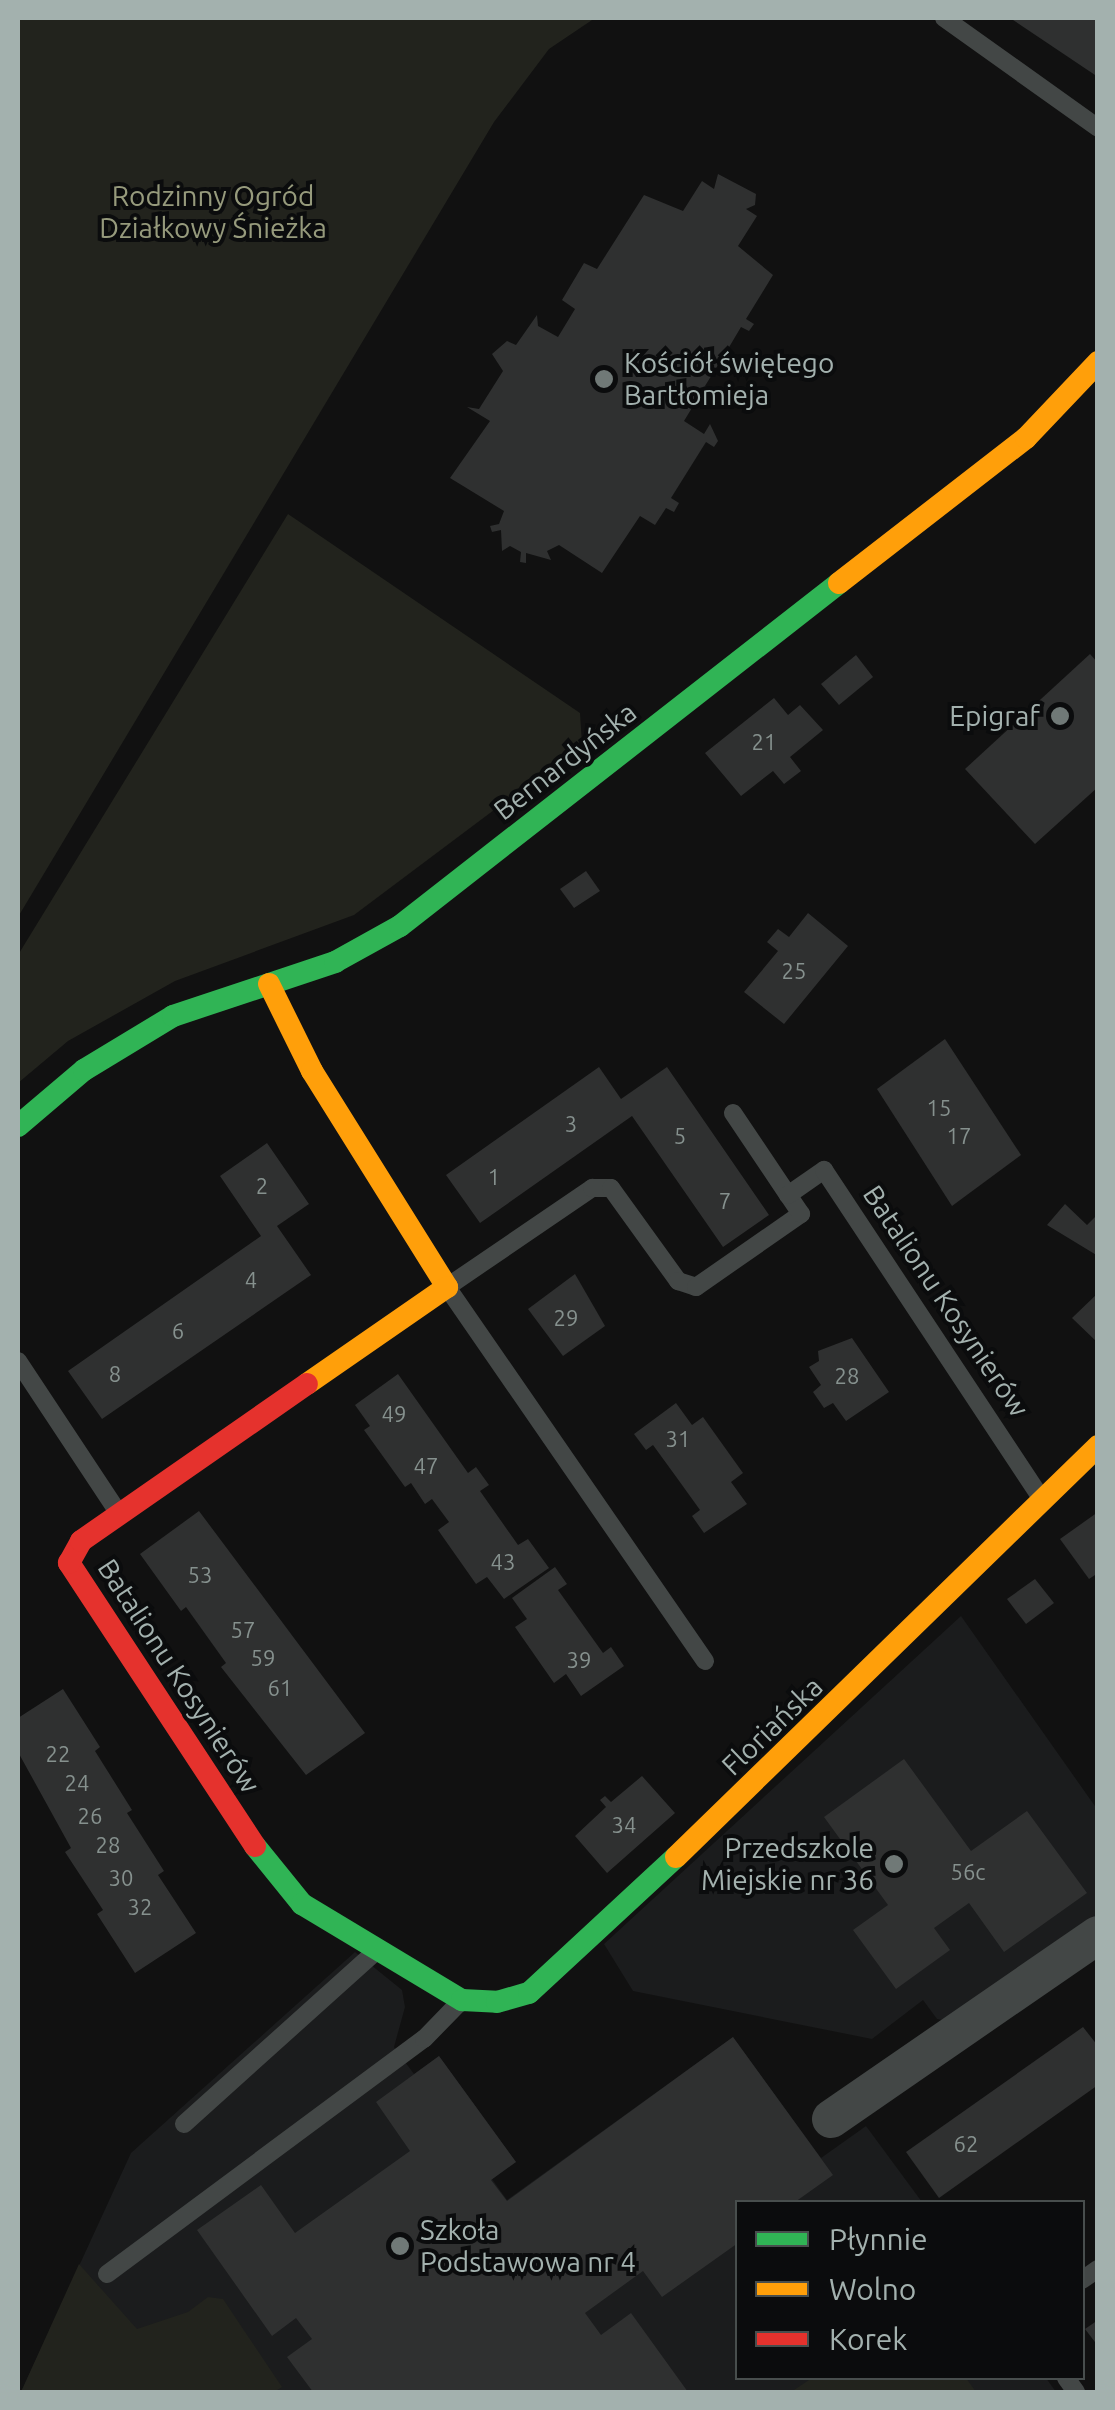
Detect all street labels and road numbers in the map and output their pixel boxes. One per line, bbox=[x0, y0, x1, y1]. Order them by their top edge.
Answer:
street label: Bernardyńska bbox=[487, 695, 643, 827]
street label: Batalionu Kosynierów bbox=[856, 1179, 1036, 1423]
street label: Batalionu Kosynierów bbox=[91, 1553, 267, 1799]
street label: Floriańska bbox=[715, 1670, 829, 1782]

